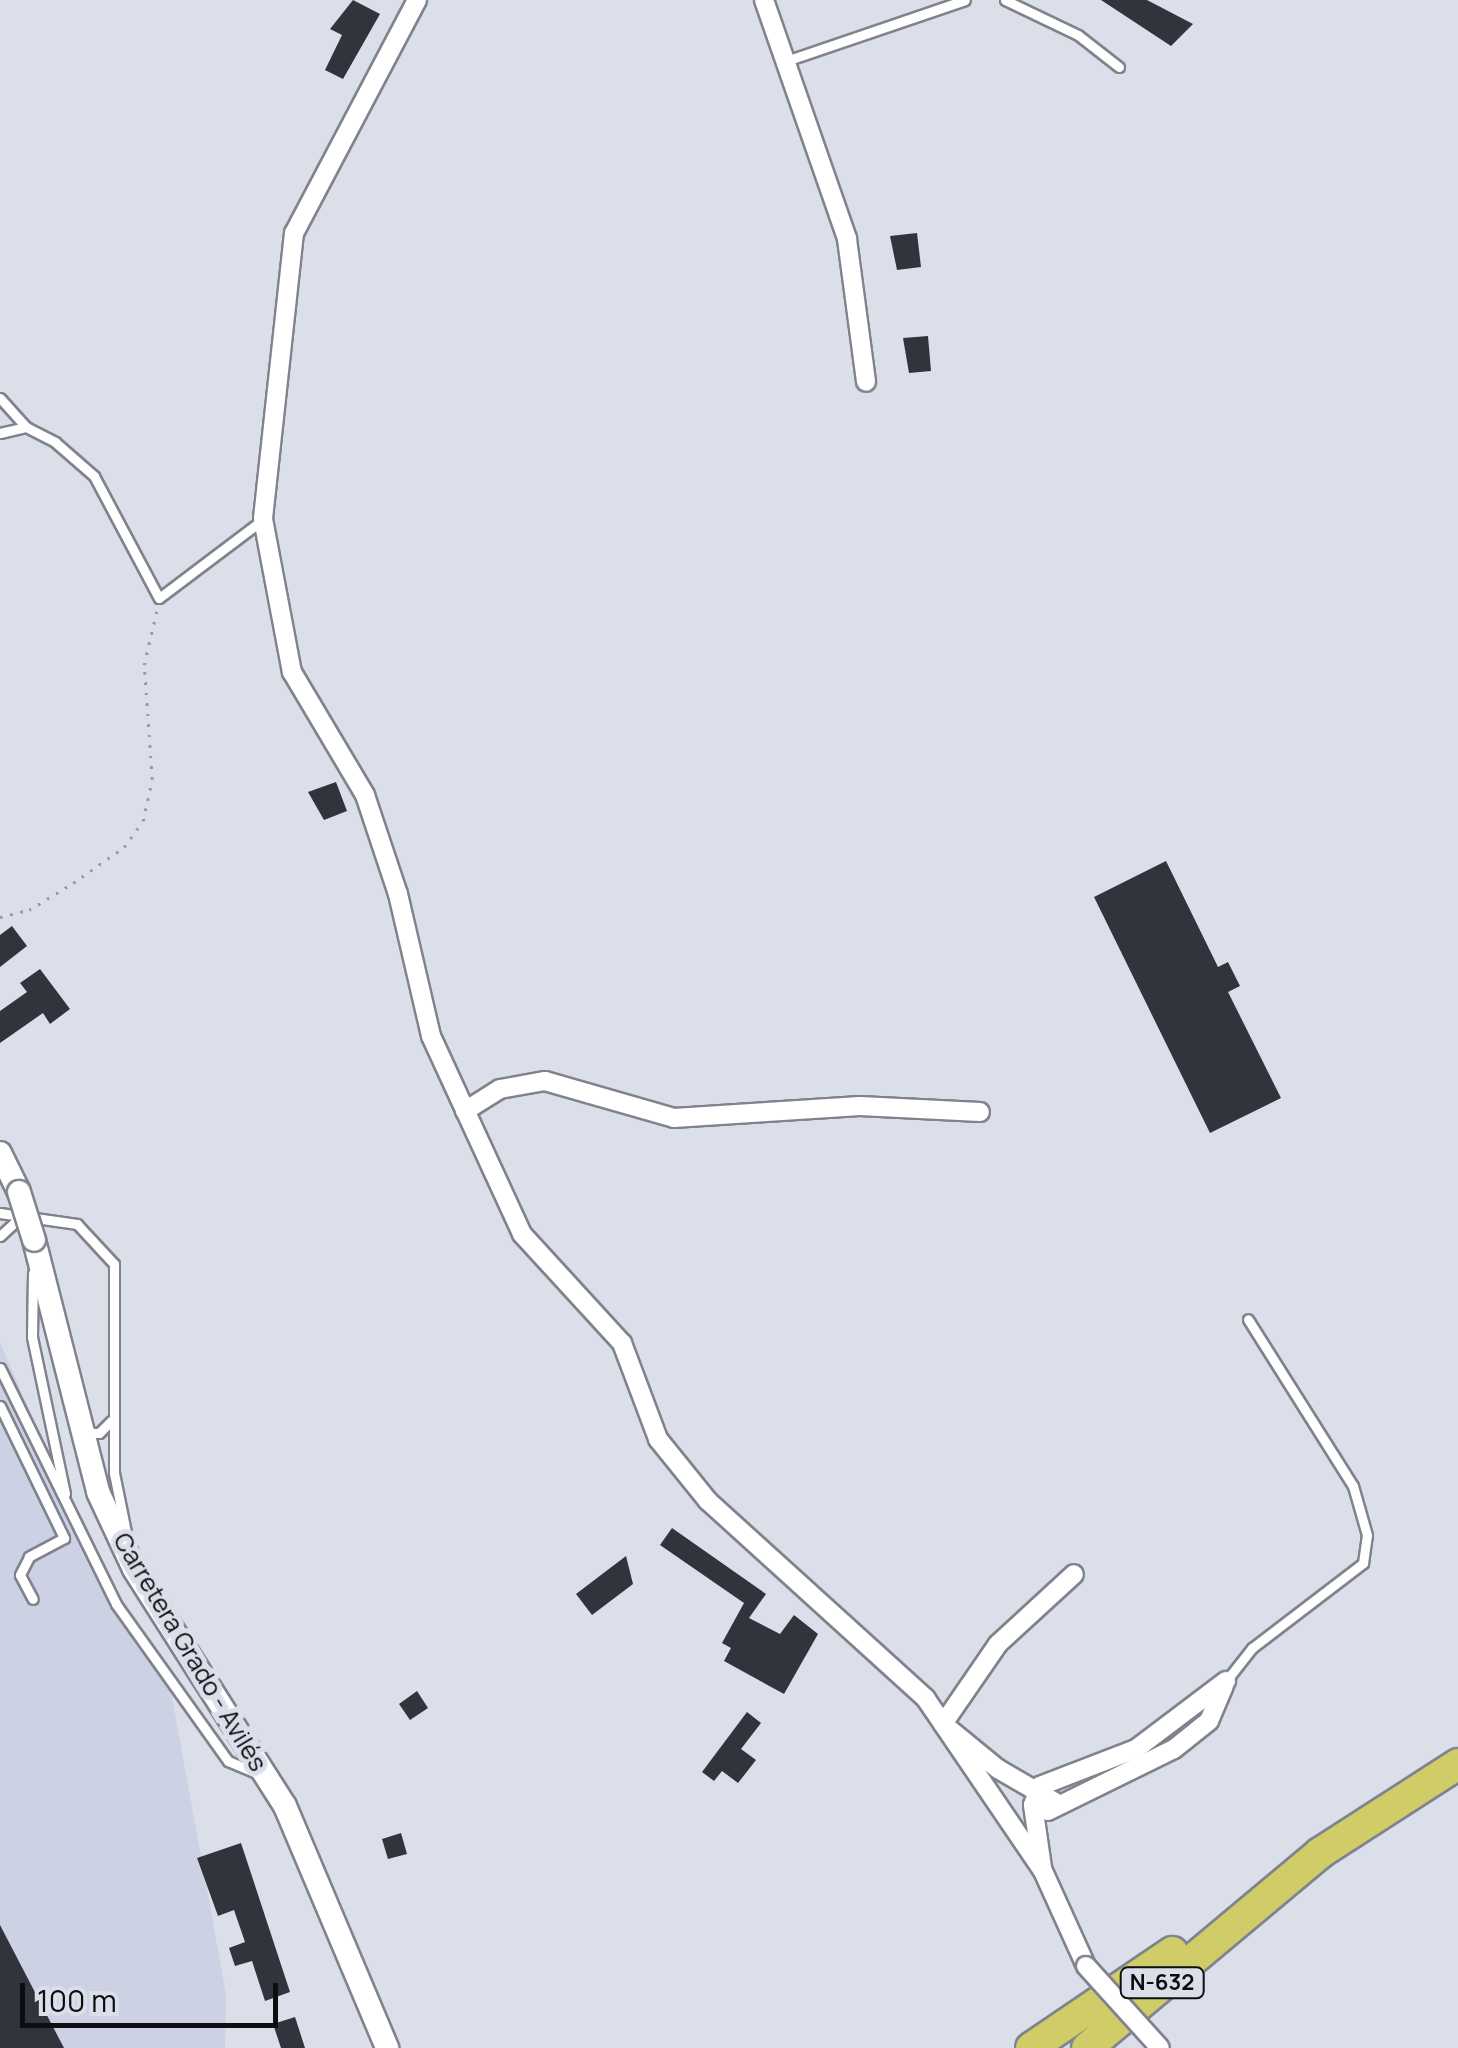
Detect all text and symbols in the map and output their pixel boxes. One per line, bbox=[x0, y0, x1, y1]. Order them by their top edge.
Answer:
street label: Carretera Grado - Avilés bbox=[107, 1527, 273, 1777]
scale bar bbox=[25, 1963, 282, 2025]
road number: N-632 bbox=[1120, 1966, 1204, 2000]
text: 100 m bbox=[37, 1980, 117, 2021]

